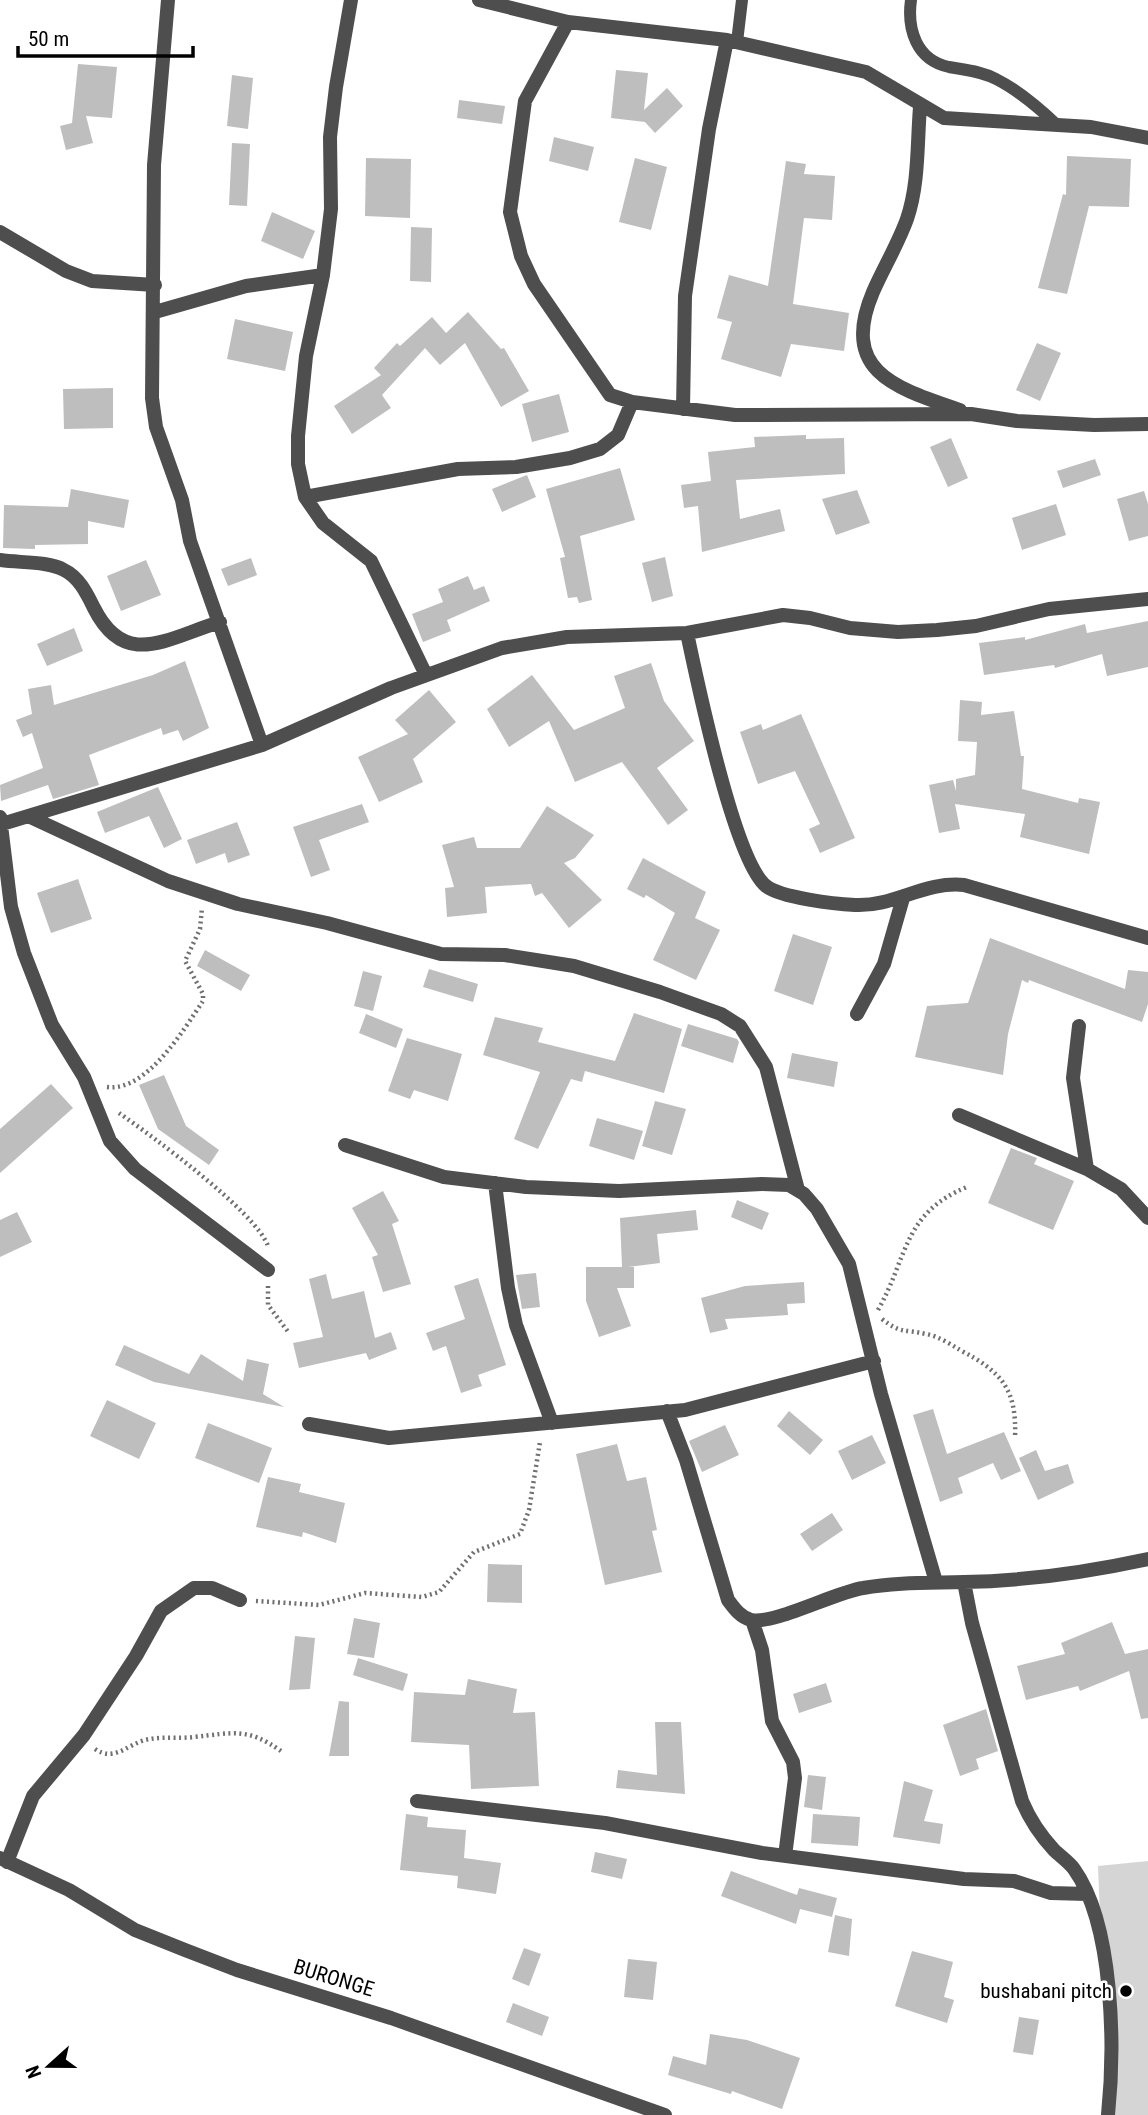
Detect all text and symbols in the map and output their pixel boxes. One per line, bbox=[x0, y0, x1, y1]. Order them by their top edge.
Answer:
scale bar bbox=[18, 14, 192, 58]
text: 50 m bbox=[28, 27, 69, 51]
street label: BURONGE bbox=[291, 1954, 377, 2002]
place label: bushabani pitch bbox=[980, 1979, 1112, 2003]
marker: bushabani pitch bbox=[1118, 1983, 1134, 1999]
north arrow bbox=[14, 2031, 84, 2101]
text: N bbox=[21, 2062, 46, 2081]

